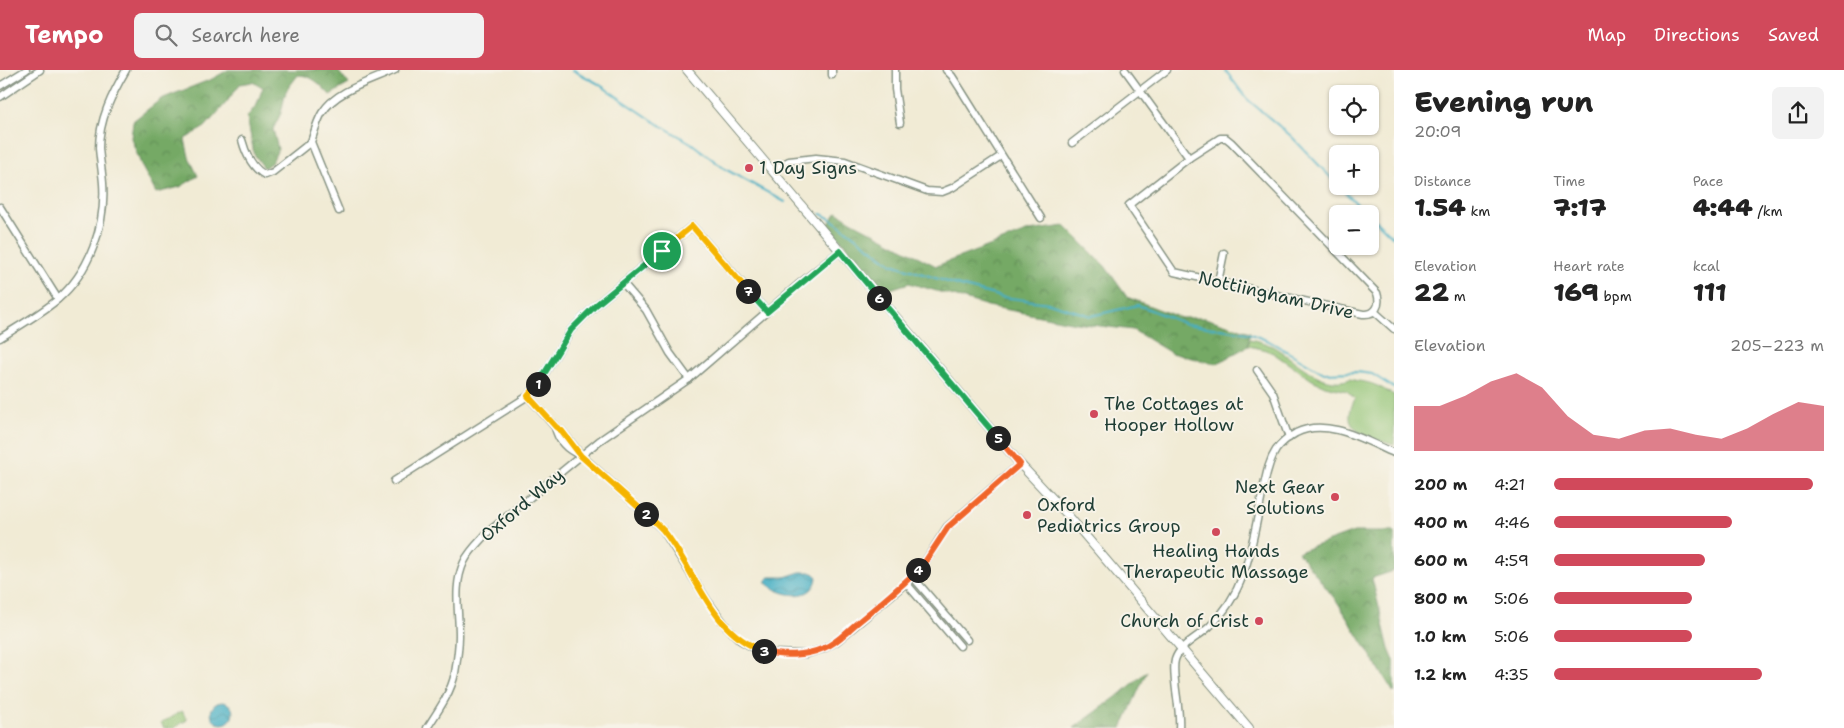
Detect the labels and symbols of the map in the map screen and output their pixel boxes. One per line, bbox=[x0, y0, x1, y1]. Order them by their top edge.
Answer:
place label: 1 Day Signs bbox=[759, 156, 857, 180]
marker: 1 Day Signs bbox=[743, 162, 755, 174]
pin bbox=[641, 230, 683, 272]
street label: Nottiingham Drive bbox=[1196, 265, 1356, 325]
pin: 7 bbox=[736, 278, 760, 304]
pin: 6 bbox=[866, 286, 892, 310]
pin: 1 bbox=[526, 372, 550, 396]
place label: The Cottages at Hooper Hollow bbox=[1104, 392, 1244, 437]
marker: The Cottages at Hooper Hollow bbox=[1088, 408, 1100, 420]
pin: 5 bbox=[986, 426, 1010, 450]
street label: Oxford Way bbox=[475, 463, 569, 547]
place label: Next Gear Solutions bbox=[1235, 475, 1325, 520]
marker: Next Gear Solutions bbox=[1329, 491, 1341, 503]
place label: Oxford Pediatrics Group bbox=[1037, 493, 1181, 538]
pin: 2 bbox=[634, 502, 658, 526]
marker: Oxford Pediatrics Group bbox=[1021, 509, 1033, 521]
marker: Healing Hands Therapeutic Massage bbox=[1210, 526, 1222, 538]
place label: Healing Hands Therapeutic Massage bbox=[1123, 539, 1309, 584]
pin: 4 bbox=[906, 558, 930, 582]
place label: Church of Crist bbox=[1120, 609, 1249, 633]
marker: Church of Crist bbox=[1253, 615, 1265, 627]
pin: 3 bbox=[752, 638, 776, 664]

